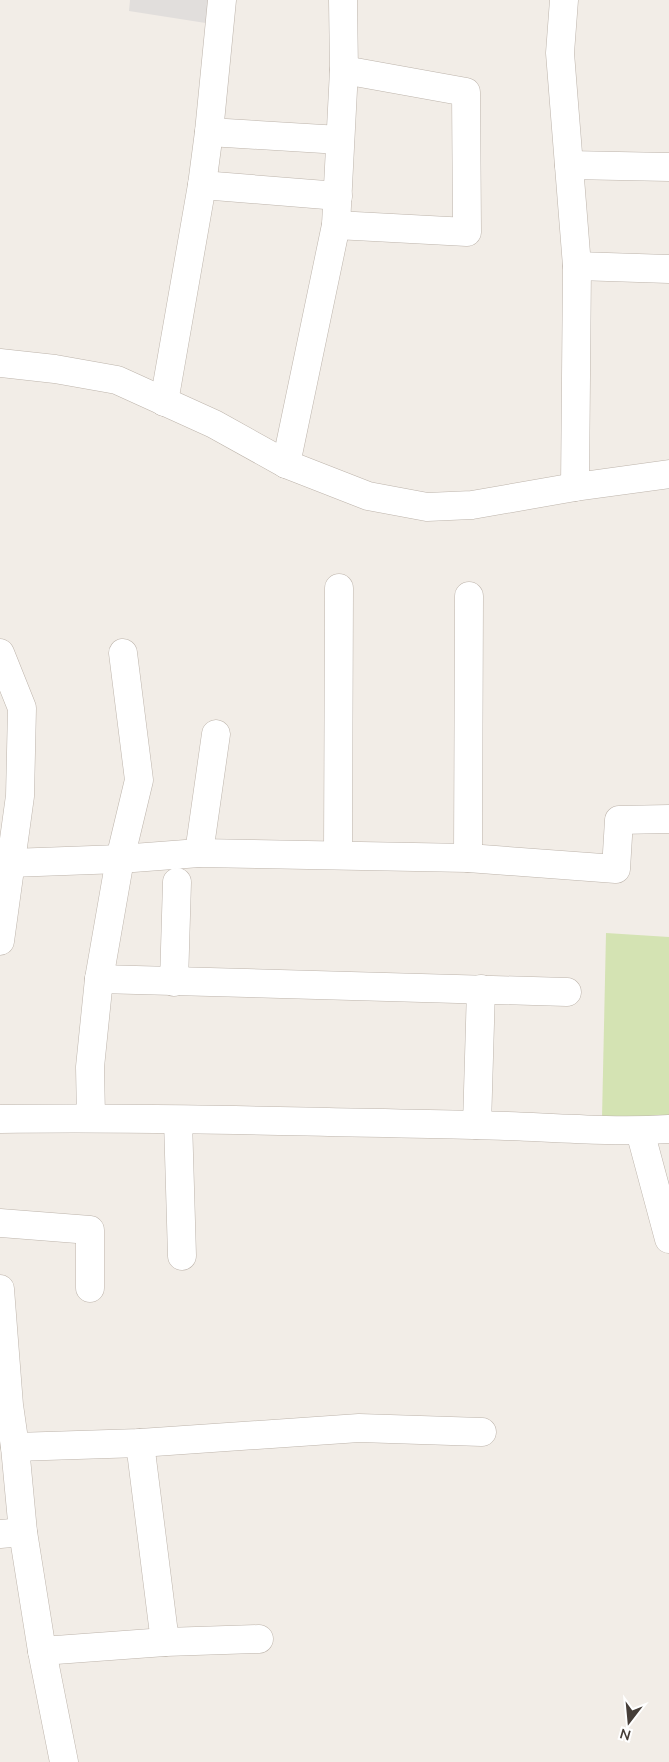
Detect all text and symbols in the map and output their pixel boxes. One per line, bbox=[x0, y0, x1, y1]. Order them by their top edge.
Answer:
north arrow bbox=[604, 1697, 654, 1747]
text: N bbox=[618, 1724, 633, 1745]

